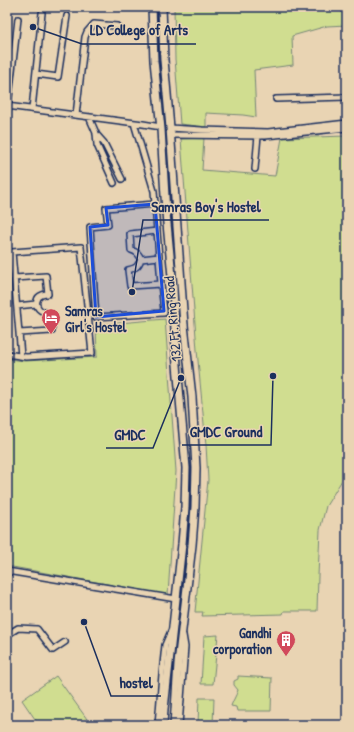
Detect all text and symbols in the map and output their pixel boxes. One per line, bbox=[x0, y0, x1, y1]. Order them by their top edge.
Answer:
callout: LD College of Arts bbox=[82, 17, 196, 44]
text: LD College of Arts bbox=[90, 19, 188, 41]
callout: Samras Boy's Hostel bbox=[143, 193, 269, 220]
text: Samras Boy's Hostel bbox=[151, 196, 262, 218]
street label: 132 Ft. Ring Road bbox=[159, 275, 186, 362]
place label: Samras Girl's Hostel bbox=[65, 301, 127, 336]
hotel icon: Samras Girl's Hostel bbox=[40, 307, 62, 335]
callout: GMDC Ground bbox=[182, 418, 271, 445]
callout: GMDC bbox=[106, 421, 153, 448]
text: GMDC Ground bbox=[190, 421, 262, 442]
text: GMDC bbox=[114, 424, 146, 445]
place label: Gandhi corporation bbox=[213, 623, 272, 660]
building icon: Gandhi corporation bbox=[275, 629, 297, 657]
callout: hostel bbox=[111, 669, 161, 696]
text: hostel bbox=[119, 672, 154, 693]

